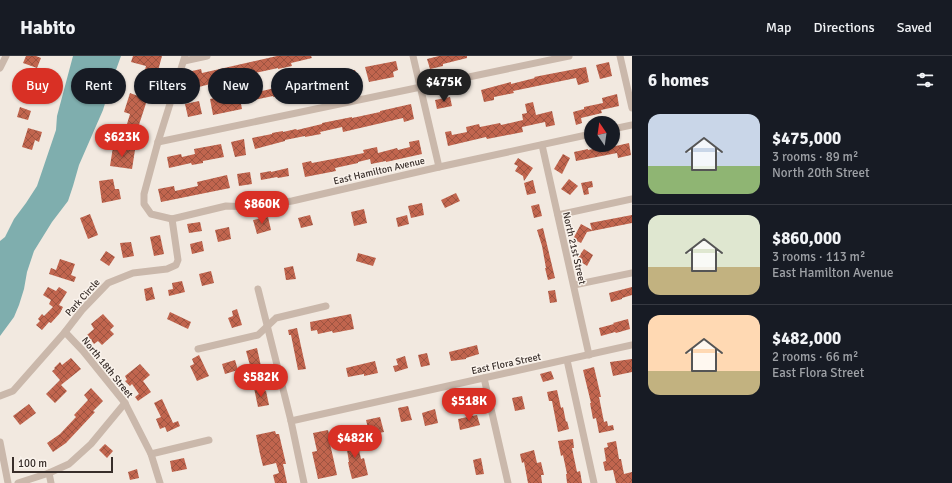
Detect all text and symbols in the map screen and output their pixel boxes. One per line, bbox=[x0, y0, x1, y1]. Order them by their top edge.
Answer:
text: Habito bbox=[20, 16, 75, 40]
text: Map bbox=[766, 19, 792, 36]
text: Directions bbox=[814, 19, 875, 36]
text: Saved bbox=[897, 19, 932, 36]
chip: Buy bbox=[12, 68, 63, 104]
chip: Rent bbox=[71, 68, 126, 104]
chip: Filters bbox=[134, 68, 200, 104]
chip: New bbox=[208, 68, 263, 104]
chip: Apartment bbox=[271, 68, 363, 104]
pin: $475K bbox=[416, 69, 472, 103]
icon: filters bbox=[914, 69, 936, 91]
text: 6 homes bbox=[648, 70, 709, 91]
text: $475K bbox=[426, 74, 462, 90]
north arrow bbox=[584, 116, 620, 152]
map controls bbox=[584, 116, 620, 152]
pin: $623K bbox=[94, 124, 150, 158]
text: $475,000 bbox=[772, 128, 841, 149]
text: $623K bbox=[104, 129, 140, 145]
icon: home bbox=[680, 130, 728, 178]
text: 3 rooms · 89 m² bbox=[772, 149, 858, 165]
street label: East Hamilton Avenue bbox=[332, 155, 426, 187]
text: North 20th Street bbox=[772, 165, 870, 181]
pin: $860K bbox=[234, 191, 290, 225]
text: $860K bbox=[244, 196, 280, 212]
street label: North 21st Street bbox=[560, 211, 588, 286]
text: $860,000 bbox=[772, 228, 841, 249]
icon: home bbox=[680, 231, 728, 279]
text: 3 rooms · 113 m² bbox=[772, 249, 865, 265]
text: East Hamilton Avenue bbox=[772, 265, 894, 281]
street label: Park Circle bbox=[63, 276, 103, 319]
text: $482,000 bbox=[772, 328, 841, 349]
icon: home bbox=[680, 331, 728, 379]
street label: North 18th Street bbox=[79, 335, 136, 401]
text: 2 rooms · 66 m² bbox=[772, 349, 858, 365]
street label: East Flora Street bbox=[470, 351, 543, 377]
pin: $582K bbox=[233, 364, 289, 398]
text: East Flora Street bbox=[772, 365, 864, 381]
text: $582K bbox=[243, 369, 279, 385]
pin: $518K bbox=[441, 388, 497, 422]
text: $518K bbox=[451, 393, 487, 409]
pin: $482K bbox=[327, 425, 383, 459]
text: $482K bbox=[337, 430, 373, 446]
scale bar bbox=[12, 455, 113, 474]
text: 100 m bbox=[18, 457, 47, 470]

